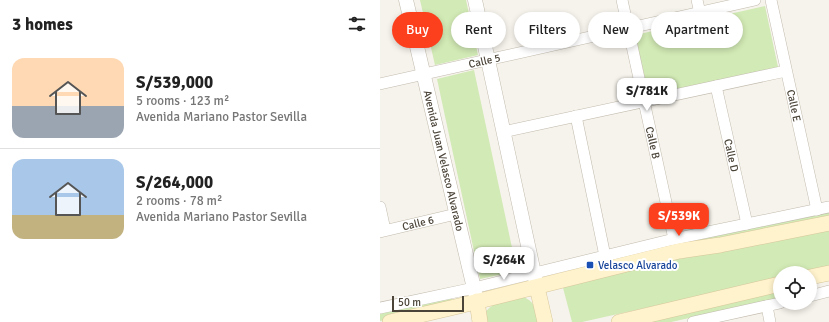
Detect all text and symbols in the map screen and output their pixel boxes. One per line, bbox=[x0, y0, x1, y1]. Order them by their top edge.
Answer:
chip: Buy bbox=[392, 12, 443, 48]
chip: Rent bbox=[451, 12, 506, 48]
chip: Filters bbox=[514, 12, 580, 48]
chip: New bbox=[588, 12, 643, 48]
chip: Apartment bbox=[651, 12, 743, 48]
icon: filters bbox=[346, 13, 368, 35]
text: 3 homes bbox=[12, 14, 73, 35]
street label: Calle 5 bbox=[467, 51, 502, 71]
text: S/539,000 bbox=[136, 72, 213, 93]
icon: home bbox=[44, 74, 92, 122]
pin: S/781K bbox=[614, 78, 680, 112]
text: S/781K bbox=[626, 83, 668, 99]
street label: Calle E bbox=[784, 88, 803, 123]
street label: Avenida Juan Velasco Alvarado bbox=[420, 89, 466, 233]
text: 5 rooms · 123 m² bbox=[136, 93, 229, 109]
text: Avenida Mariano Pastor Sevilla bbox=[136, 109, 307, 125]
street label: Calle B bbox=[643, 125, 662, 161]
street label: Calle D bbox=[721, 138, 741, 173]
text: S/264,000 bbox=[136, 172, 213, 193]
icon: home bbox=[44, 175, 92, 223]
text: 2 rooms · 78 m² bbox=[136, 193, 222, 209]
pin: S/539K bbox=[646, 203, 712, 237]
text: S/539K bbox=[658, 208, 700, 224]
text: Avenida Mariano Pastor Sevilla bbox=[136, 209, 307, 225]
street label: Calle 6 bbox=[401, 213, 435, 234]
pin: S/264K bbox=[471, 247, 537, 281]
text: S/264K bbox=[483, 252, 525, 268]
place label: Velasco Alvarado bbox=[598, 259, 678, 272]
marker: Velasco Alvarado bbox=[585, 260, 595, 270]
map controls bbox=[773, 266, 817, 310]
button: locate bbox=[773, 266, 817, 310]
scale bar bbox=[392, 294, 464, 313]
text: 50 m bbox=[398, 296, 421, 309]

